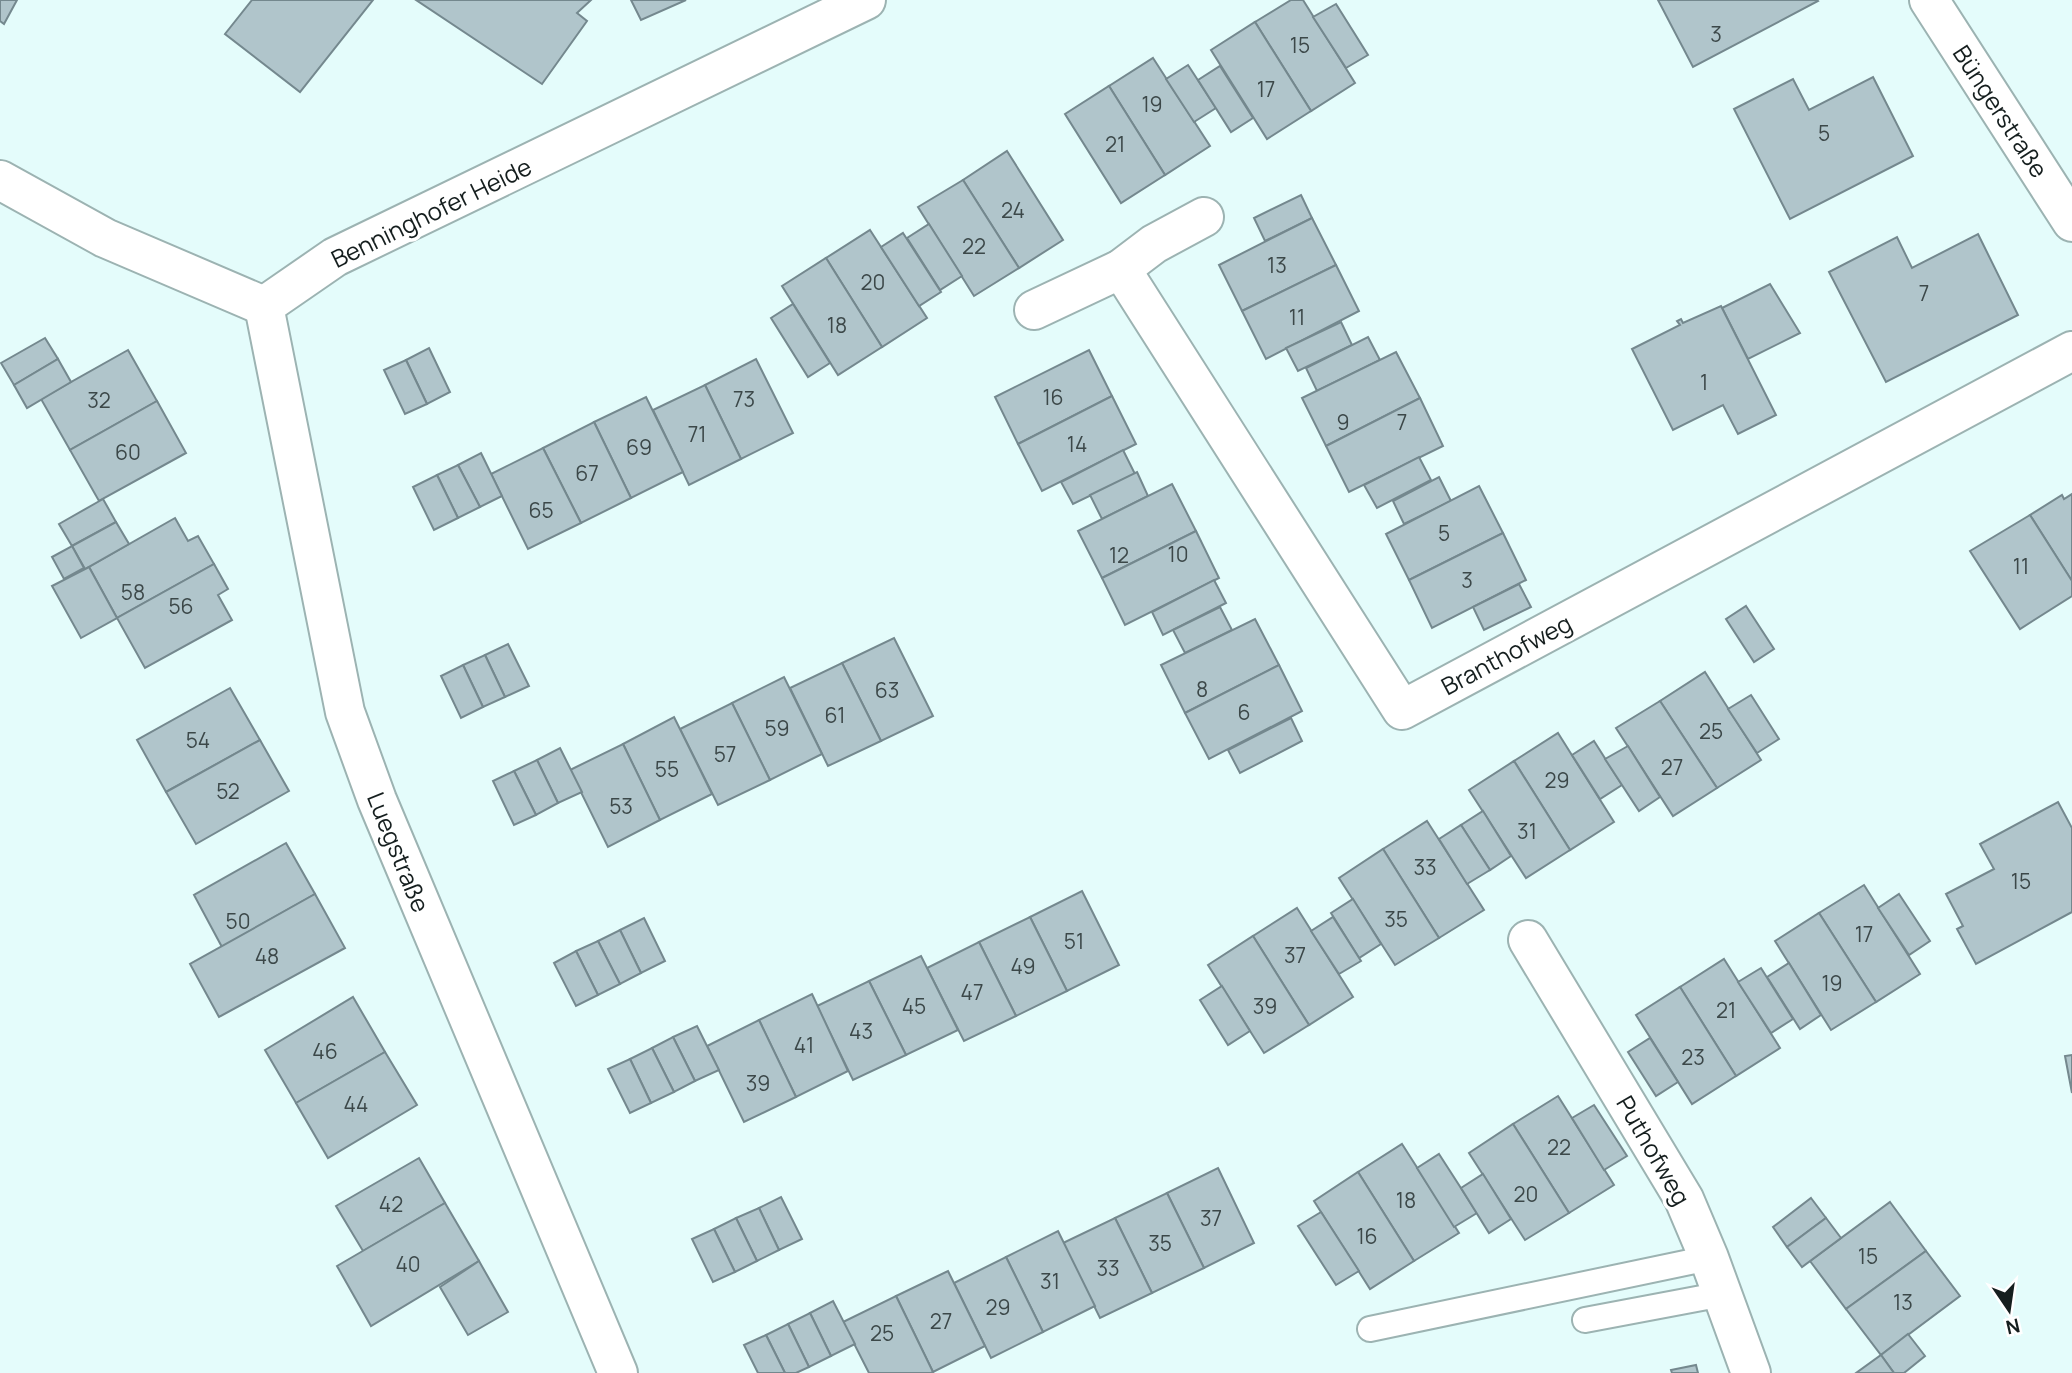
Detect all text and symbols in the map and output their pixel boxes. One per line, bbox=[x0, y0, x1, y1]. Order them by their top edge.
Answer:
house number: 3 bbox=[1710, 20, 1722, 48]
house number: 15 bbox=[1290, 31, 1310, 59]
street label: Büngerstraße bbox=[1946, 38, 2056, 184]
house number: 17 bbox=[1257, 75, 1275, 103]
house number: 19 bbox=[1141, 90, 1163, 118]
house number: 5 bbox=[1818, 119, 1830, 147]
house number: 21 bbox=[1105, 130, 1125, 158]
street label: Benninghofer Heide bbox=[325, 149, 537, 275]
house number: 24 bbox=[1001, 196, 1025, 224]
house number: 22 bbox=[962, 232, 986, 260]
house number: 13 bbox=[1267, 251, 1287, 279]
house number: 20 bbox=[861, 268, 885, 296]
house number: 7 bbox=[1919, 279, 1929, 307]
house number: 11 bbox=[1289, 303, 1305, 331]
house number: 18 bbox=[827, 311, 847, 339]
house number: 1 bbox=[1700, 368, 1708, 396]
house number: 16 bbox=[1042, 383, 1064, 411]
house number: 73 bbox=[733, 385, 755, 413]
house number: 32 bbox=[87, 386, 111, 414]
house number: 9 bbox=[1336, 408, 1350, 436]
house number: 7 bbox=[1397, 408, 1407, 436]
house number: 71 bbox=[688, 420, 706, 448]
house number: 14 bbox=[1067, 430, 1087, 458]
house number: 69 bbox=[626, 433, 652, 461]
house number: 60 bbox=[115, 438, 141, 466]
house number: 67 bbox=[575, 459, 599, 487]
house number: 65 bbox=[528, 496, 554, 524]
house number: 5 bbox=[1438, 519, 1450, 547]
house number: 10 bbox=[1168, 540, 1189, 568]
house number: 12 bbox=[1109, 541, 1129, 569]
house number: 11 bbox=[2013, 552, 2029, 580]
house number: 3 bbox=[1461, 566, 1473, 594]
house number: 58 bbox=[121, 578, 145, 606]
house number: 56 bbox=[168, 592, 194, 620]
street label: Branthofweg bbox=[1435, 606, 1577, 702]
house number: 8 bbox=[1196, 675, 1208, 703]
house number: 63 bbox=[875, 676, 899, 704]
house number: 6 bbox=[1237, 698, 1251, 726]
house number: 61 bbox=[825, 701, 845, 729]
house number: 59 bbox=[764, 714, 790, 742]
house number: 25 bbox=[1699, 717, 1723, 745]
house number: 54 bbox=[186, 726, 210, 754]
house number: 57 bbox=[714, 740, 736, 768]
house number: 27 bbox=[1661, 753, 1683, 781]
house number: 55 bbox=[655, 755, 679, 783]
house number: 29 bbox=[1544, 766, 1570, 794]
house number: 52 bbox=[216, 777, 240, 805]
street label: Luegstraße bbox=[360, 787, 438, 917]
house number: 53 bbox=[609, 792, 633, 820]
house number: 31 bbox=[1517, 817, 1537, 845]
house number: 33 bbox=[1413, 853, 1437, 881]
house number: 15 bbox=[2011, 867, 2031, 895]
house number: 35 bbox=[1384, 905, 1408, 933]
house number: 50 bbox=[226, 907, 250, 935]
house number: 17 bbox=[1855, 920, 1873, 948]
house number: 51 bbox=[1064, 927, 1084, 955]
house number: 37 bbox=[1284, 941, 1306, 969]
house number: 48 bbox=[255, 942, 279, 970]
house number: 49 bbox=[1010, 952, 1036, 980]
house number: 19 bbox=[1821, 969, 1843, 997]
house number: 47 bbox=[961, 978, 983, 1006]
house number: 45 bbox=[902, 992, 926, 1020]
house number: 39 bbox=[1253, 992, 1277, 1020]
house number: 21 bbox=[1716, 996, 1736, 1024]
house number: 43 bbox=[849, 1017, 873, 1045]
house number: 41 bbox=[794, 1031, 814, 1059]
house number: 46 bbox=[312, 1037, 338, 1065]
house number: 23 bbox=[1681, 1043, 1705, 1071]
house number: 39 bbox=[746, 1069, 770, 1097]
street label: Puthofweg bbox=[1609, 1089, 1699, 1211]
house number: 44 bbox=[344, 1090, 368, 1118]
house number: 22 bbox=[1547, 1133, 1571, 1161]
house number: 20 bbox=[1514, 1180, 1538, 1208]
house number: 18 bbox=[1396, 1186, 1416, 1214]
house number: 42 bbox=[379, 1190, 403, 1218]
house number: 37 bbox=[1200, 1204, 1222, 1232]
house number: 16 bbox=[1356, 1222, 1378, 1250]
house number: 35 bbox=[1148, 1229, 1172, 1257]
house number: 15 bbox=[1858, 1242, 1878, 1270]
house number: 40 bbox=[395, 1250, 421, 1278]
house number: 33 bbox=[1096, 1254, 1120, 1282]
house number: 31 bbox=[1040, 1267, 1060, 1295]
north arrow bbox=[1974, 1275, 2044, 1345]
house number: 13 bbox=[1893, 1288, 1913, 1316]
house number: 29 bbox=[985, 1293, 1011, 1321]
house number: 27 bbox=[930, 1307, 952, 1335]
text: N bbox=[2003, 1312, 2022, 1341]
house number: 25 bbox=[870, 1319, 894, 1347]

